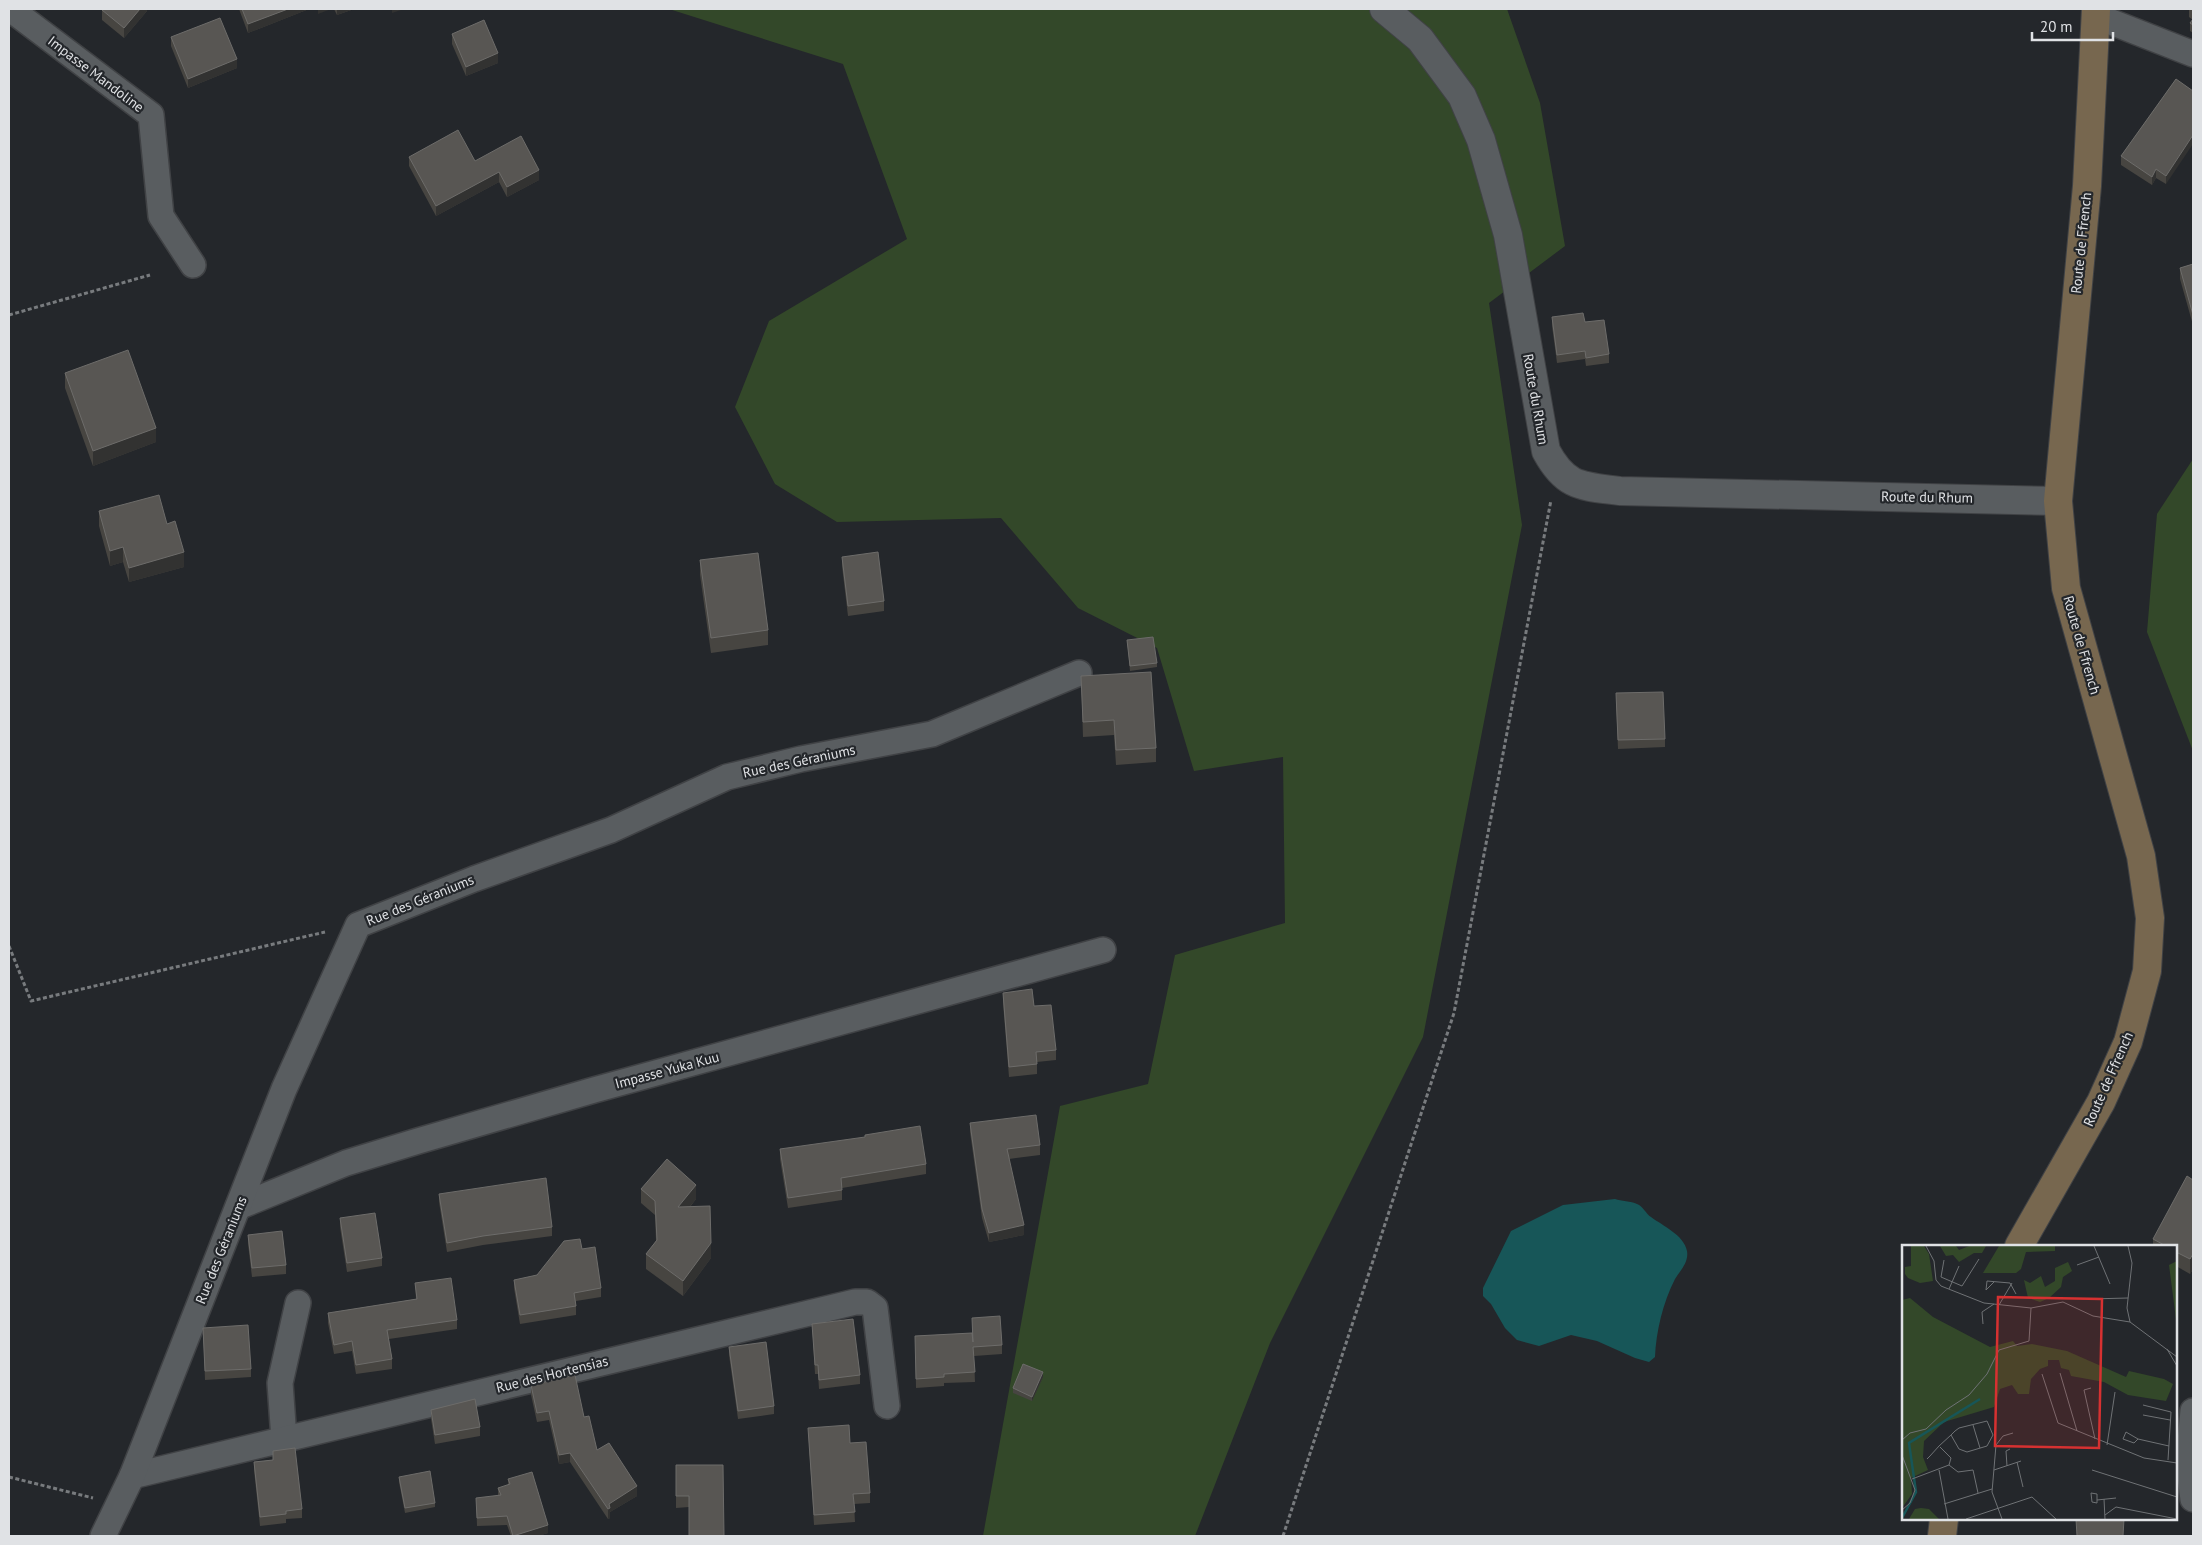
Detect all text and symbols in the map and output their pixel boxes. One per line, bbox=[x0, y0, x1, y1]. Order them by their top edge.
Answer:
scale bar bbox=[2032, 10, 2113, 42]
text: 20 m bbox=[2040, 17, 2073, 36]
street label: Impasse Mandoline bbox=[44, 32, 148, 116]
street label: Route de Ffrench bbox=[2067, 191, 2095, 295]
street label: Route du Rhum bbox=[1519, 352, 1553, 446]
street label: Route du Rhum bbox=[1881, 487, 1973, 507]
street label: Route de Ffrench bbox=[2059, 594, 2105, 696]
street label: Rue des Géraniums bbox=[741, 740, 857, 782]
street label: Rue des Géraniums bbox=[364, 870, 477, 930]
street label: Route de Ffrench bbox=[2079, 1029, 2137, 1129]
street label: Impasse Yuka Kuu bbox=[613, 1047, 721, 1093]
street label: Rue des Géraniums bbox=[191, 1193, 251, 1306]
inset map bbox=[1902, 1245, 2177, 1520]
street label: Rue des Hortensias bbox=[494, 1351, 610, 1397]

